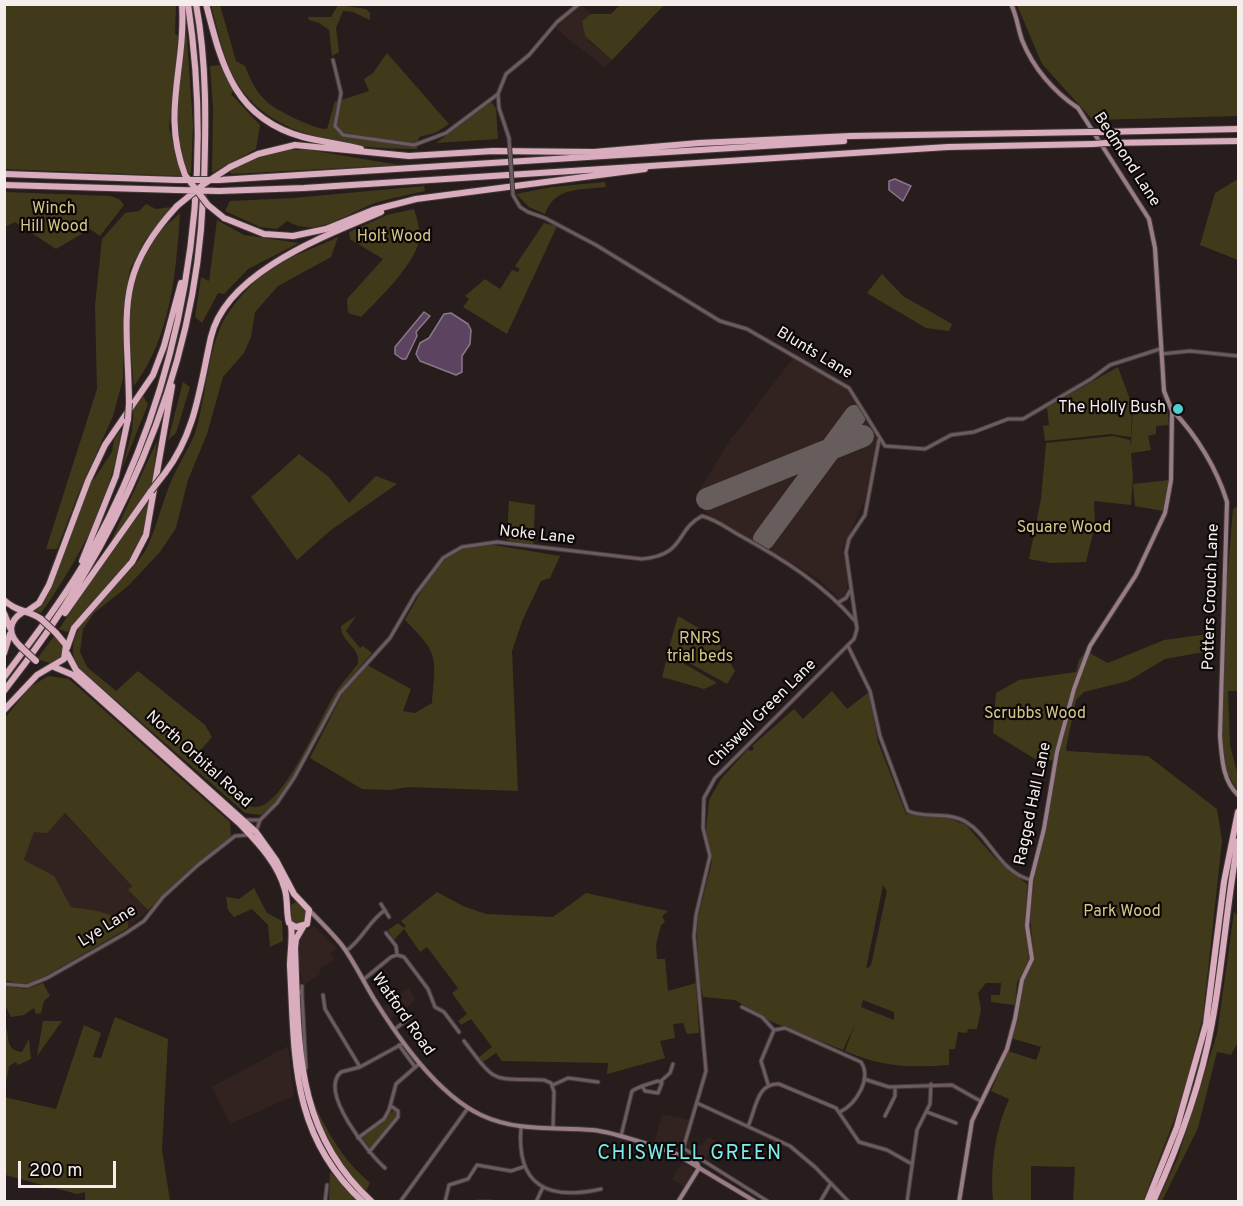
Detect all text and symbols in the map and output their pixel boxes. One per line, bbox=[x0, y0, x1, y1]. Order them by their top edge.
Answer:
street label: Bedmond Lane bbox=[1088, 109, 1164, 211]
park label: Winch Hill Wood bbox=[20, 200, 88, 238]
park label: Holt Wood bbox=[357, 228, 431, 248]
street label: Blunts Lane bbox=[773, 324, 855, 384]
place label: The Holly Bush bbox=[1058, 399, 1166, 419]
marker: The Holly Bush bbox=[1171, 402, 1185, 416]
park label: Square Wood bbox=[1017, 519, 1111, 539]
street label: Noke Lane bbox=[498, 522, 576, 550]
street label: Potters Crouch Lane bbox=[1200, 523, 1224, 671]
park label: RNRS trial beds bbox=[667, 630, 733, 668]
street label: Chiswell Green Lane bbox=[705, 656, 821, 772]
park label: Scrubbs Wood bbox=[984, 705, 1086, 725]
street label: North Orbital Road bbox=[141, 708, 255, 812]
street label: Ragged Hall Lane bbox=[1012, 741, 1056, 867]
street label: Lye Lane bbox=[76, 902, 140, 952]
park label: Park Wood bbox=[1083, 903, 1161, 923]
street label: Watford Road bbox=[366, 970, 438, 1060]
district label: CHISWELL GREEN bbox=[597, 1143, 783, 1167]
scale bar bbox=[21, 1149, 118, 1187]
text: 200 m bbox=[29, 1160, 82, 1183]

